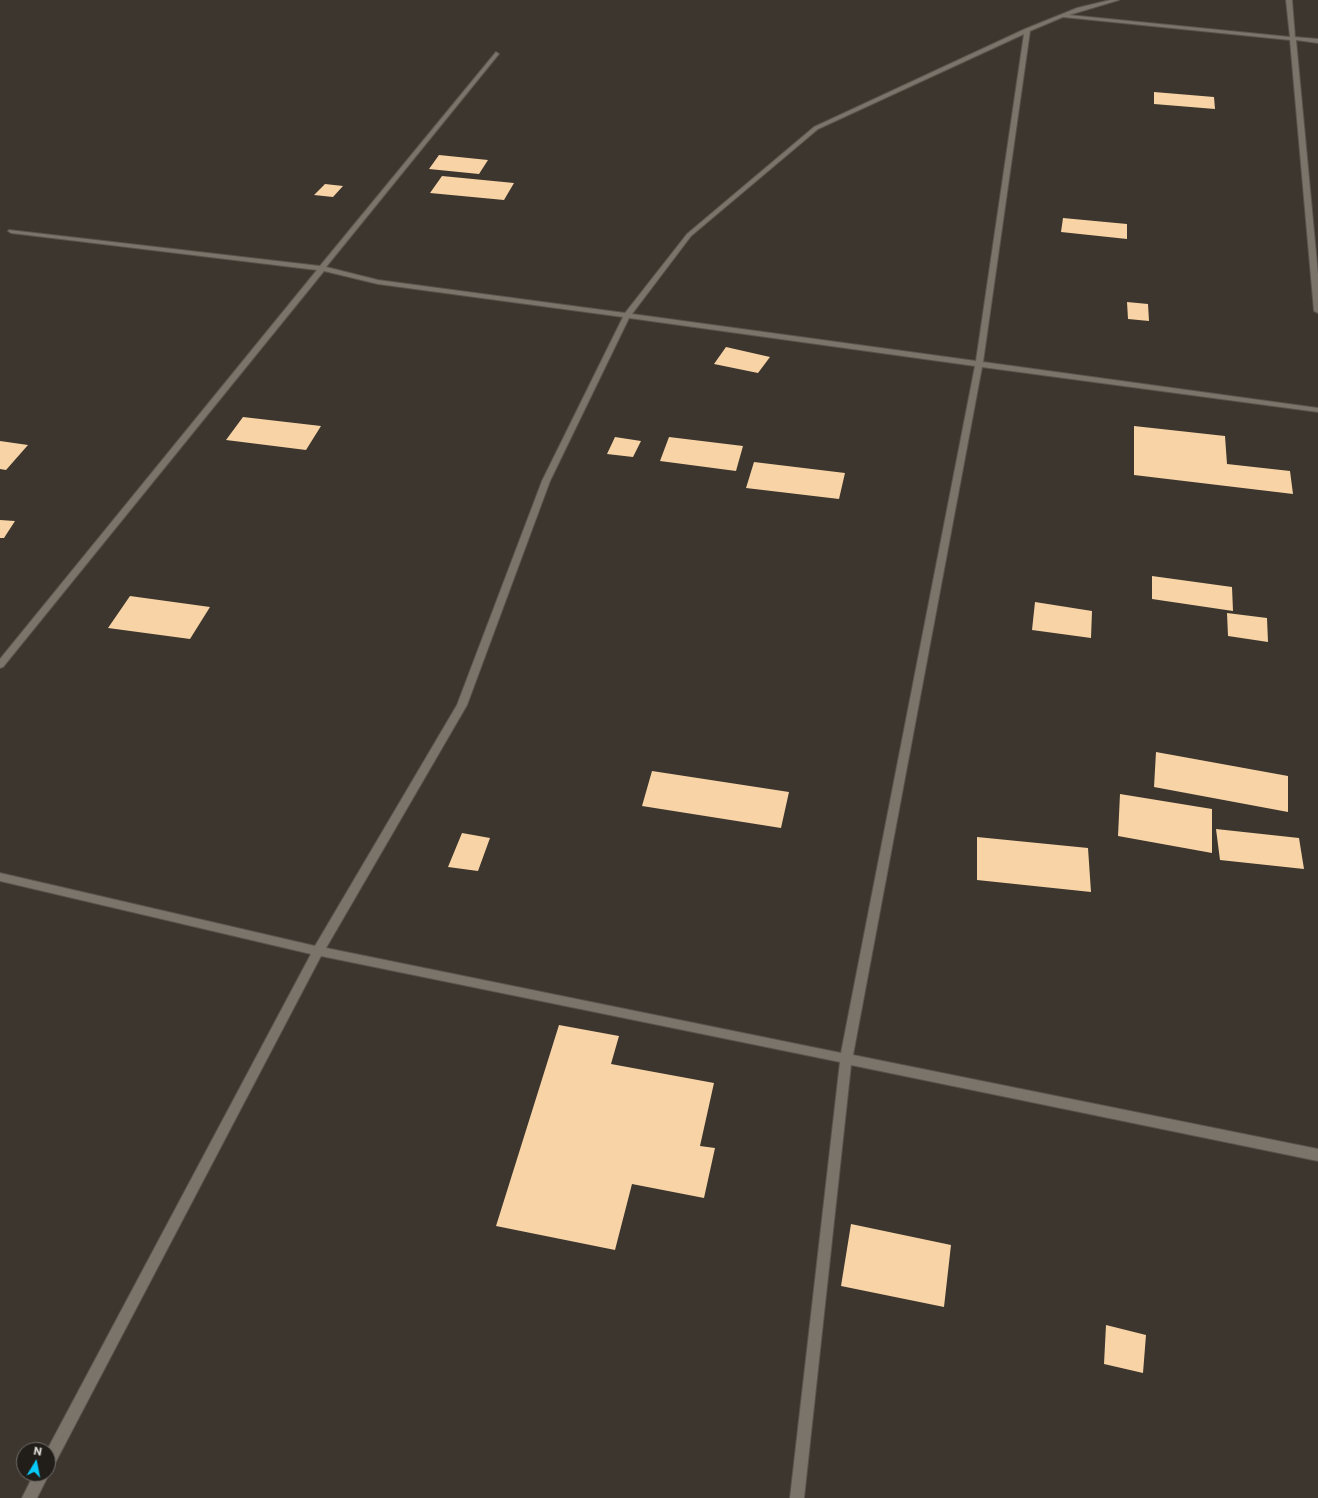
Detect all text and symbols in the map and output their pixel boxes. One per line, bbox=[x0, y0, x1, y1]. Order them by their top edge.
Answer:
north arrow bbox=[16, 1442, 56, 1482]
text: N bbox=[33, 1444, 43, 1458]

